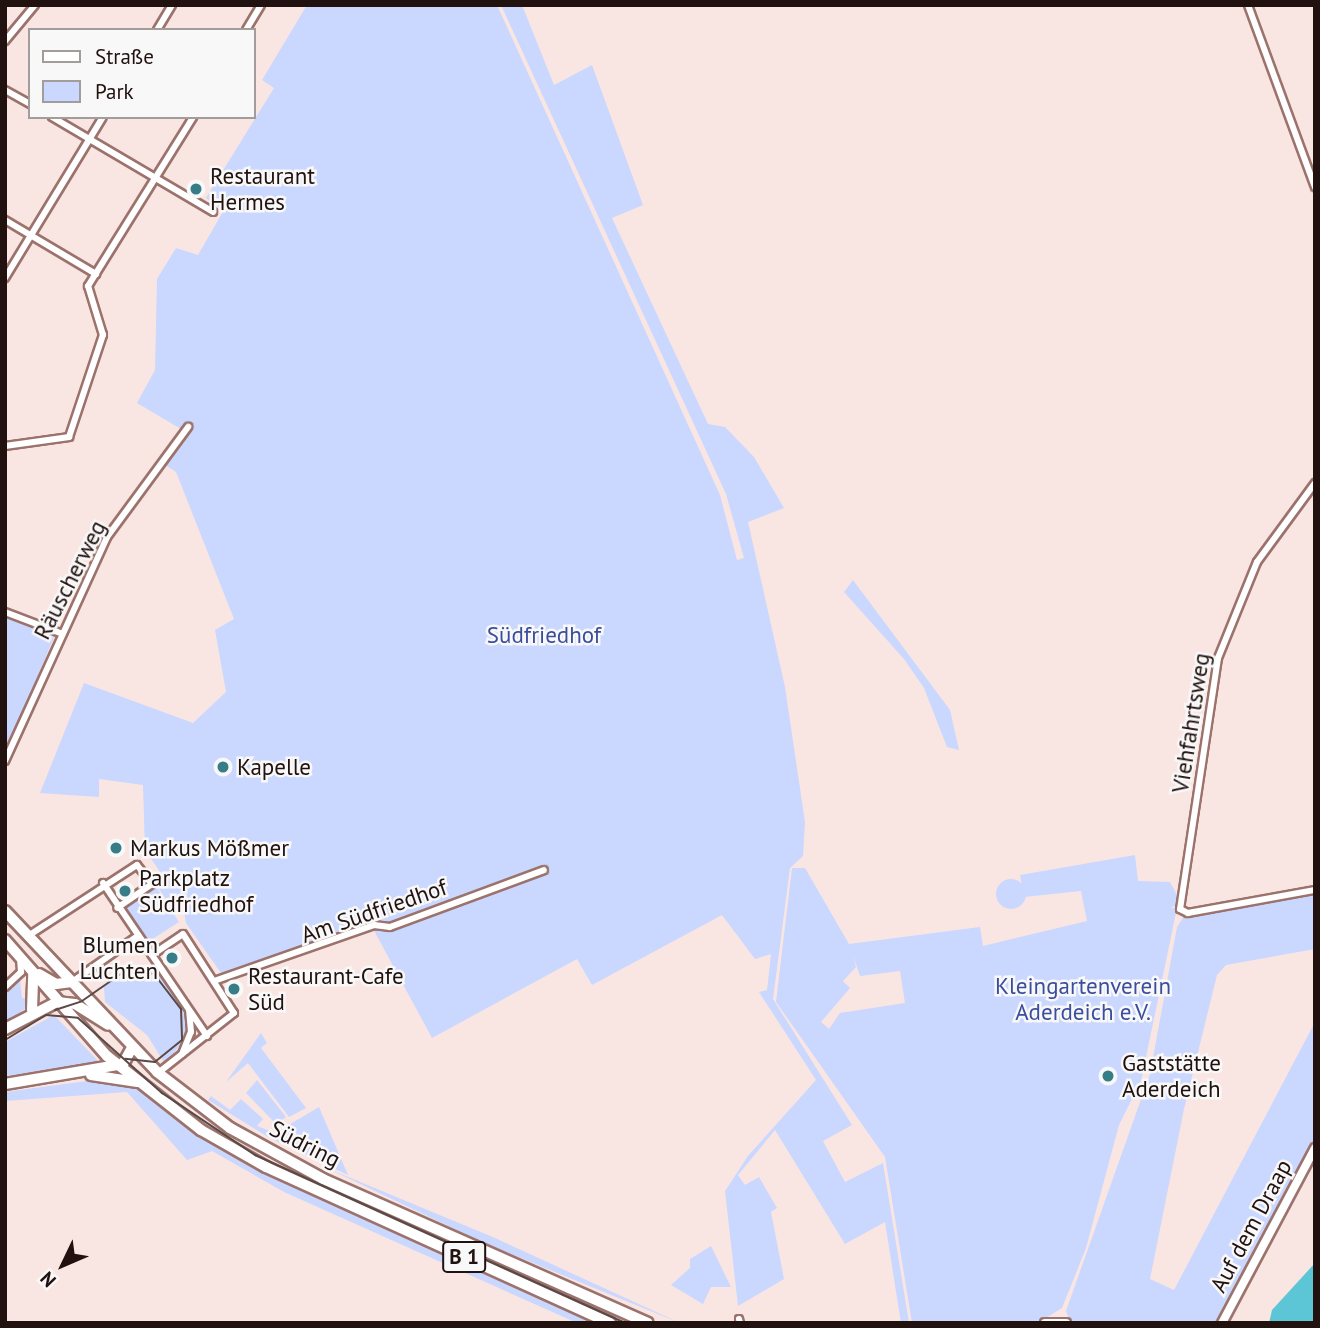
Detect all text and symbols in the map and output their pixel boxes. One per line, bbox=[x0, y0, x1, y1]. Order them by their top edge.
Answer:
legend bbox=[28, 28, 256, 119]
text: Straße bbox=[95, 43, 154, 70]
text: Park bbox=[95, 78, 134, 105]
place label: Restaurant Hermes bbox=[210, 162, 315, 216]
marker: Restaurant Hermes bbox=[188, 181, 204, 197]
street label: Räuscherweg bbox=[28, 516, 112, 644]
park label: Südfriedhof bbox=[487, 621, 601, 649]
street label: Viehfahrtsweg bbox=[1166, 651, 1216, 795]
place label: Kapelle bbox=[237, 753, 311, 781]
marker: Kapelle bbox=[215, 759, 231, 775]
place label: Markus Mößmer bbox=[130, 834, 289, 862]
marker: Markus Mößmer bbox=[108, 840, 124, 856]
place label: Parkplatz Südfriedhof bbox=[139, 864, 253, 918]
street label: Am Südfriedhof bbox=[297, 873, 451, 949]
marker: Parkplatz Südfriedhof bbox=[117, 883, 133, 899]
place label: Blumen Luchten bbox=[79, 931, 158, 985]
marker: Blumen Luchten bbox=[164, 950, 180, 966]
place label: Restaurant-Cafe Süd bbox=[248, 962, 404, 1016]
park label: Kleingartenverein Aderdeich e.V. bbox=[995, 972, 1171, 1026]
marker: Restaurant-Cafe Süd bbox=[226, 981, 242, 997]
place label: Gaststätte Aderdeich bbox=[1122, 1049, 1221, 1103]
marker: Gaststätte Aderdeich bbox=[1100, 1068, 1116, 1084]
street label: Südring bbox=[265, 1114, 345, 1174]
street label: Auf dem Draap bbox=[1204, 1155, 1298, 1297]
north arrow bbox=[28, 1230, 98, 1300]
road number: B 1 bbox=[441, 1240, 487, 1274]
text: N bbox=[35, 1267, 61, 1292]

